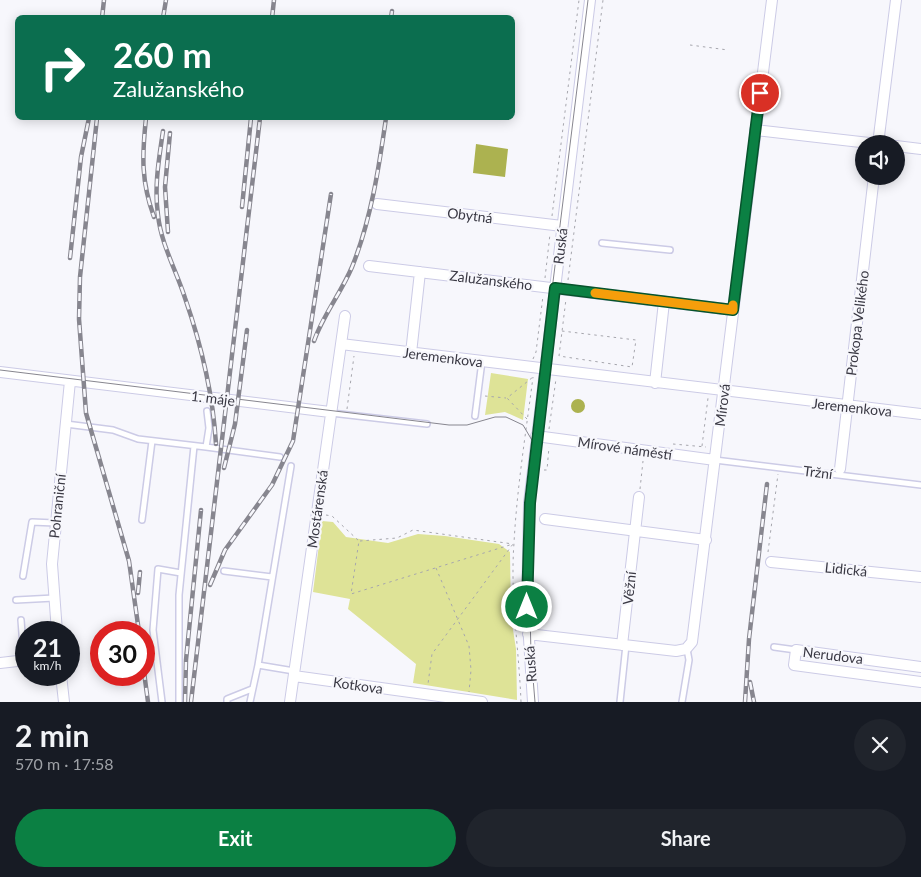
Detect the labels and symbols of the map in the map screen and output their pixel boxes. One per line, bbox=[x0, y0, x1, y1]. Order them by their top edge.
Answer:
pin bbox=[739, 72, 781, 114]
street label: Obytná bbox=[446, 204, 494, 226]
street label: Ruská bbox=[549, 227, 571, 265]
street label: Zalužanského bbox=[449, 266, 534, 294]
street label: Prokopa Velikého bbox=[842, 269, 872, 377]
street label: Jeremenkova bbox=[402, 344, 484, 370]
street label: Mírová bbox=[711, 383, 733, 427]
street label: 1. máje bbox=[190, 387, 236, 409]
street label: Jeremenkova bbox=[811, 394, 893, 420]
street label: Mírové náměstí bbox=[577, 433, 675, 463]
street label: Tržní bbox=[802, 462, 834, 482]
street label: Mostárenská bbox=[303, 469, 331, 549]
street label: Pohraniční bbox=[45, 472, 69, 539]
street label: Lidická bbox=[824, 558, 868, 580]
street label: Věžní bbox=[619, 570, 639, 606]
position arrow bbox=[500, 580, 552, 632]
speed limit sign: 30 bbox=[90, 621, 155, 686]
street label: Nerudova bbox=[802, 643, 864, 667]
street label: Ruská bbox=[520, 645, 540, 683]
street label: Kotkova bbox=[332, 673, 384, 697]

